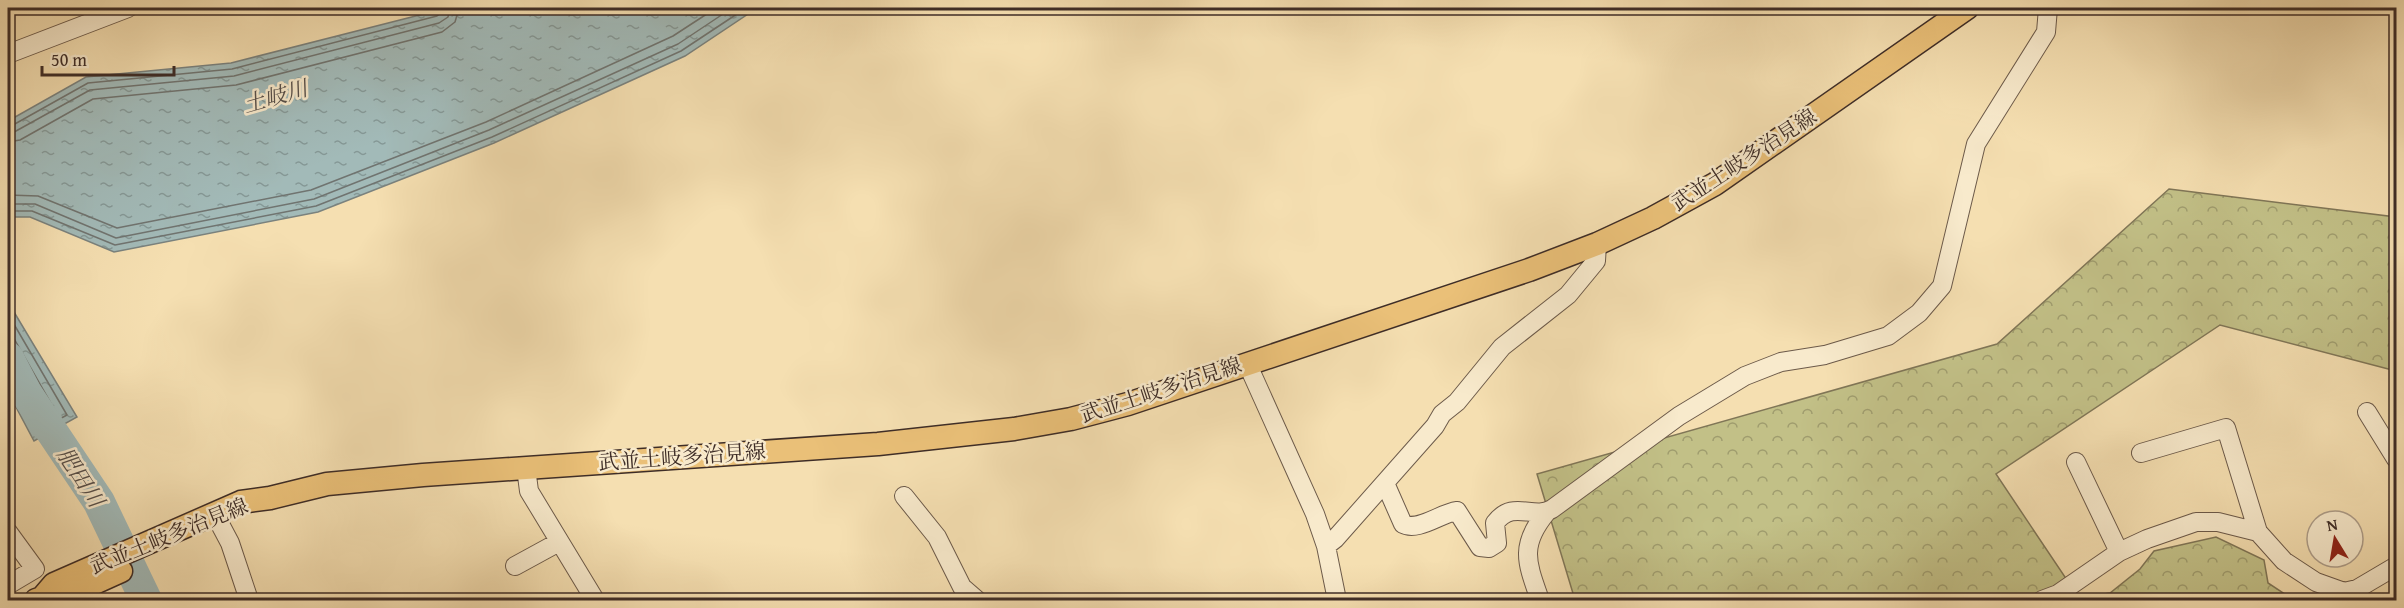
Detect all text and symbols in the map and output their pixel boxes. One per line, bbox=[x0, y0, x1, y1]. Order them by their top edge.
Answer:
scale bar bbox=[42, 39, 174, 77]
text: 50 m bbox=[51, 46, 87, 73]
water label: 土岐川 bbox=[239, 71, 313, 120]
street label: 武並土岐多治見線 bbox=[1665, 101, 1823, 218]
street label: 武並土岐多治見線 bbox=[1076, 349, 1246, 430]
street label: 武並土岐多治見線 bbox=[597, 435, 767, 478]
water label: 肥田川 bbox=[50, 441, 113, 515]
street label: 武並土岐多治見線 bbox=[85, 490, 253, 581]
north arrow bbox=[2305, 509, 2365, 569]
text: N bbox=[2325, 511, 2340, 537]

